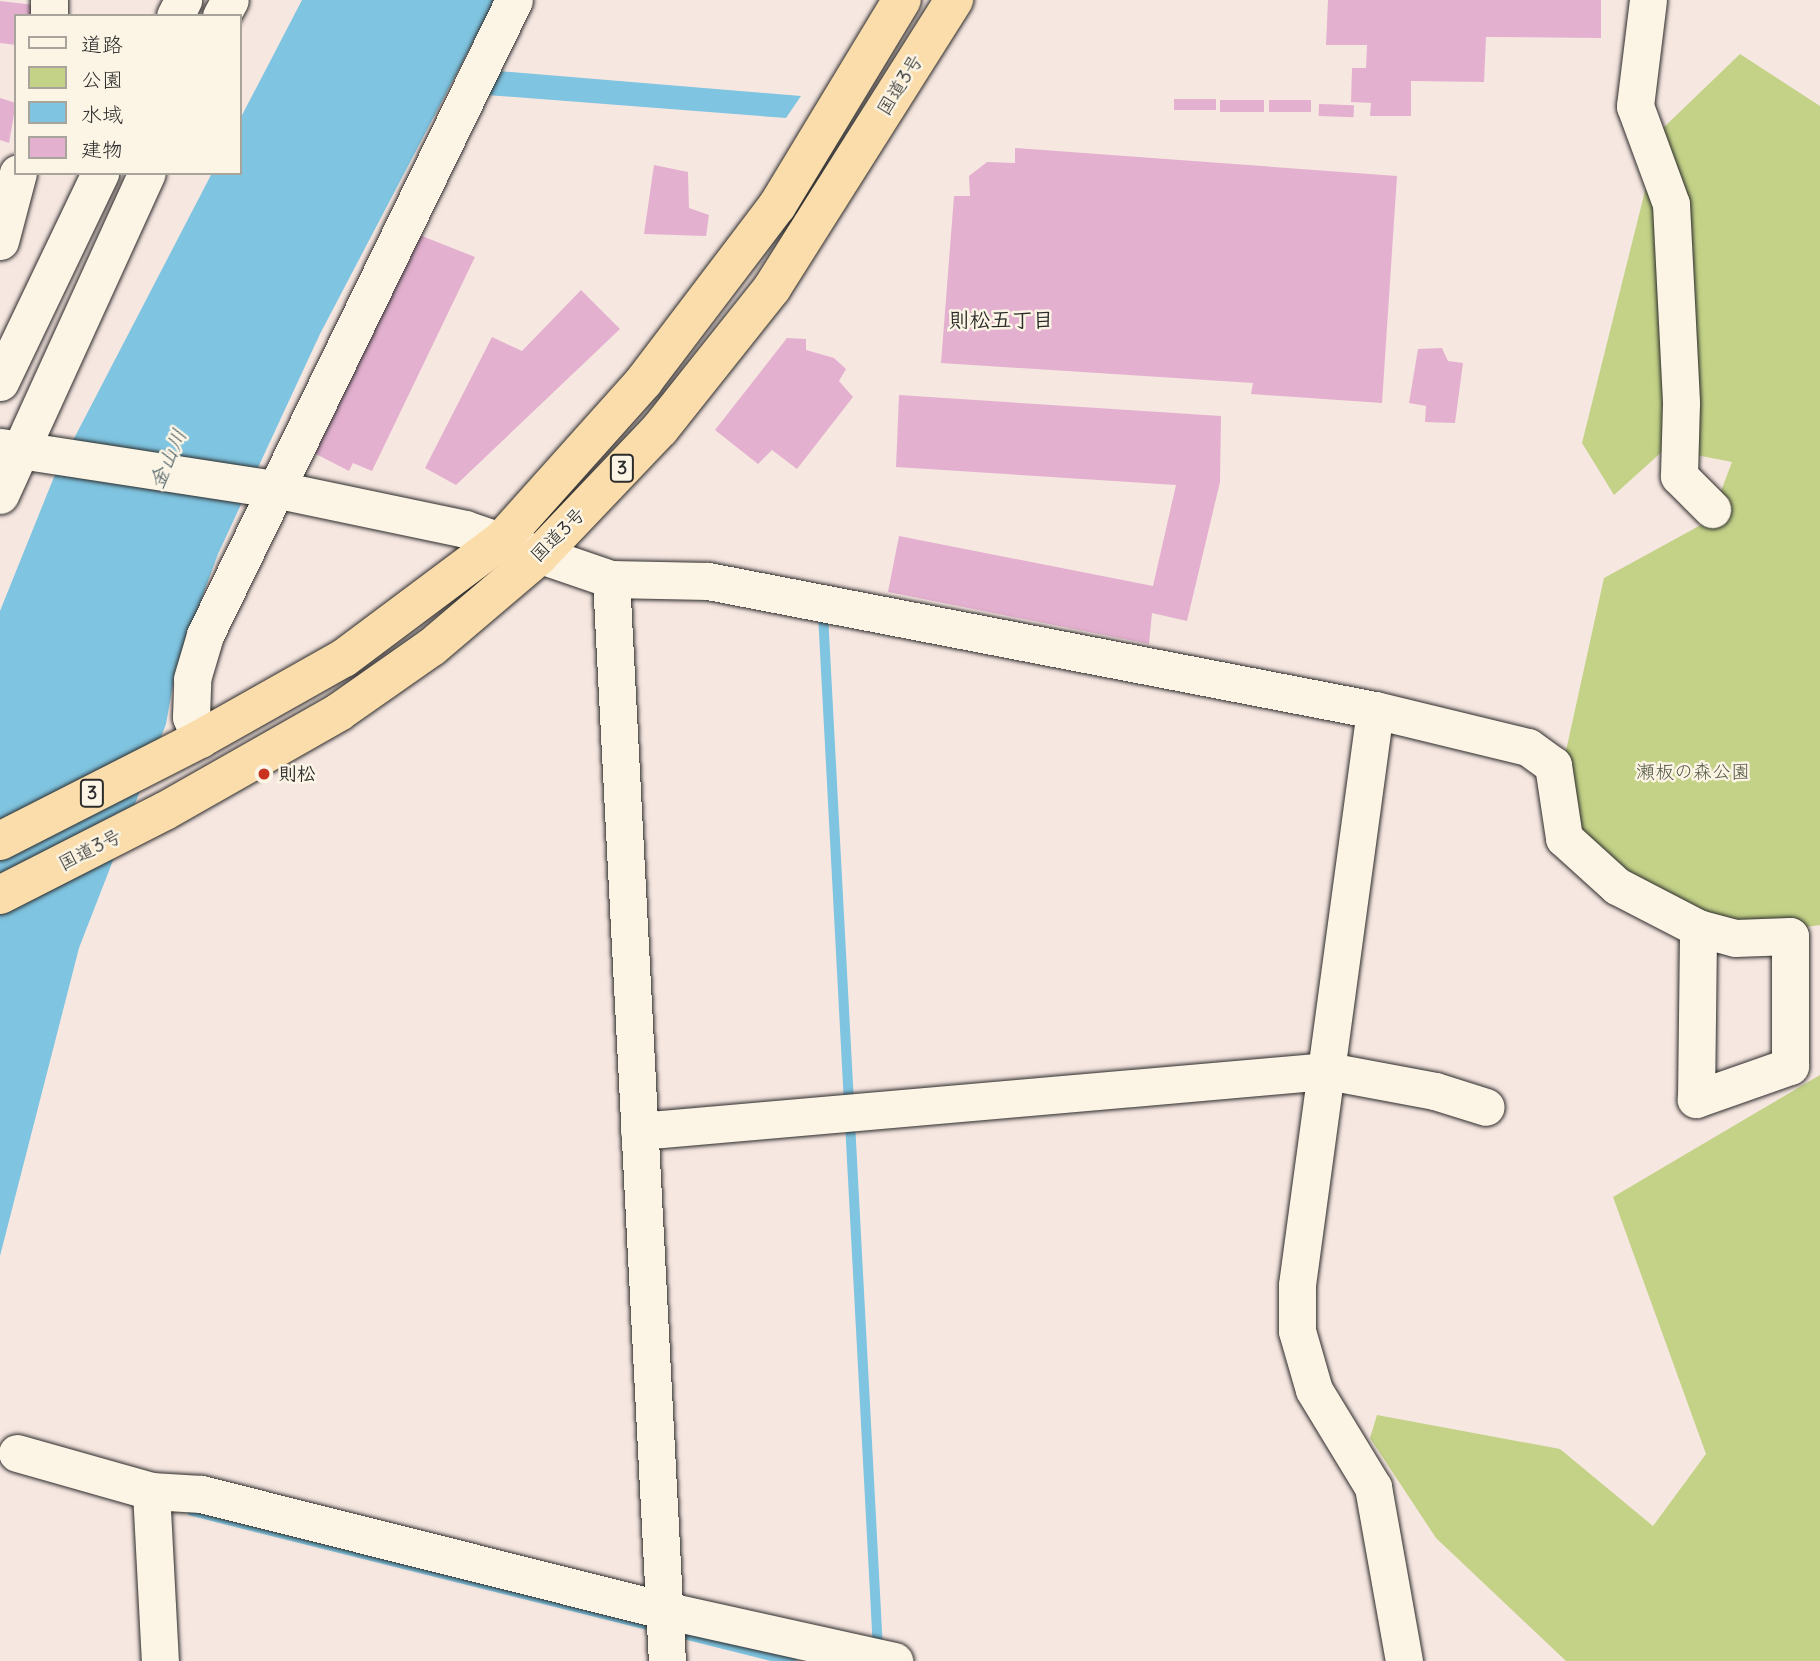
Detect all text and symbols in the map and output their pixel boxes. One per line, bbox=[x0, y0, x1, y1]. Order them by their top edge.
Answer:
legend bbox=[14, 14, 242, 175]
text: 道路 bbox=[81, 31, 123, 58]
street label: 国道3号 bbox=[872, 50, 928, 120]
text: 公園 bbox=[81, 66, 123, 93]
text: 水域 bbox=[81, 101, 123, 128]
text: 建物 bbox=[81, 136, 123, 163]
district label: 則松五丁目 bbox=[949, 307, 1053, 333]
water label: 金山川 bbox=[144, 425, 192, 493]
road number: 3 bbox=[610, 454, 634, 482]
street label: 国道3号 bbox=[526, 503, 590, 567]
park label: 瀬板の森公園 bbox=[1636, 761, 1750, 783]
place label: 則松 bbox=[278, 763, 316, 785]
marker: 則松 bbox=[256, 766, 272, 782]
road number: 3 bbox=[80, 778, 104, 808]
street label: 国道3号 bbox=[55, 824, 125, 876]

